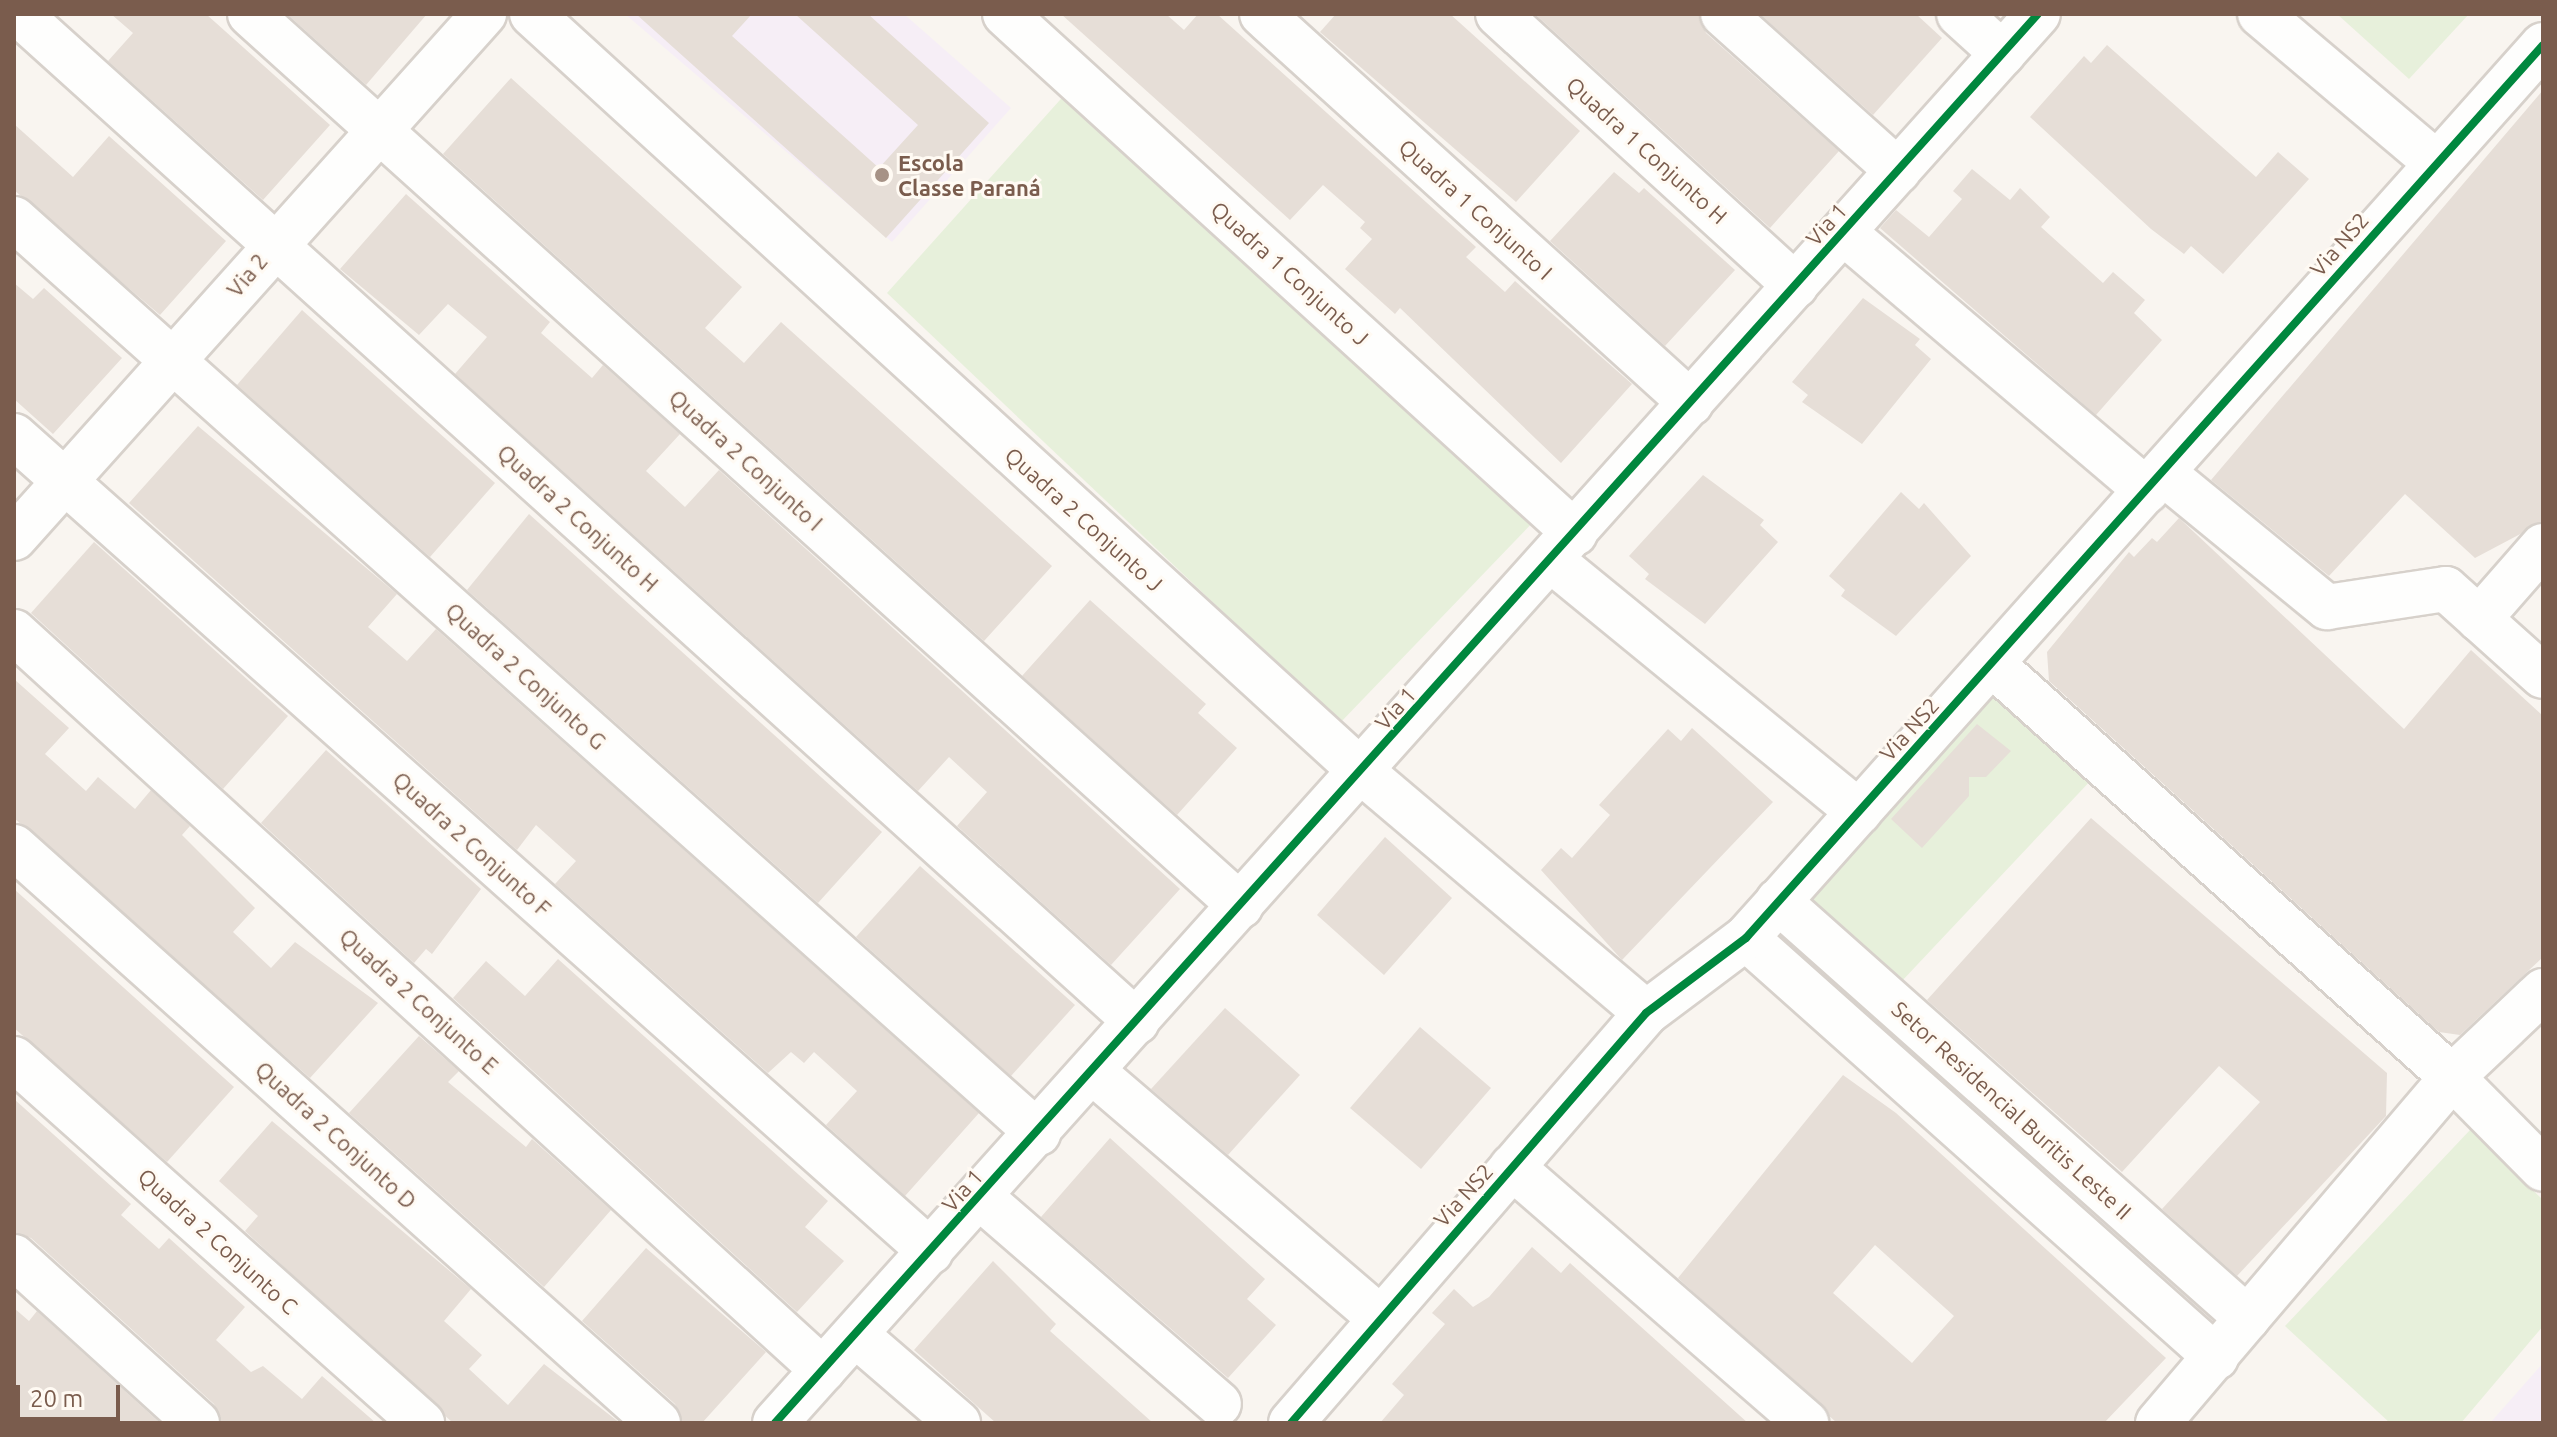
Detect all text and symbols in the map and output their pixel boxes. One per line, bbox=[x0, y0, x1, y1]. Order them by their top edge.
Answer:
street label: Quadra 1 Conjunto H bbox=[1561, 71, 1733, 229]
street label: Quadra 1 Conjunto I bbox=[1394, 133, 1558, 285]
place label: Escola Classe Paraná bbox=[898, 149, 1041, 200]
marker: Escola Classe Paraná bbox=[873, 166, 891, 184]
street label: Quadra 1 Conjunto J bbox=[1206, 195, 1374, 351]
street label: Via 1 bbox=[1800, 197, 1852, 251]
street label: Via NS2 bbox=[2304, 207, 2374, 281]
street label: Via 2 bbox=[221, 248, 273, 302]
street label: Quadra 2 Conjunto I bbox=[664, 384, 828, 536]
street label: Quadra 2 Conjunto H bbox=[492, 439, 664, 597]
street label: Quadra 2 Conjunto J bbox=[1000, 441, 1168, 597]
street label: Quadra 2 Conjunto G bbox=[440, 597, 612, 755]
street label: Via 1 bbox=[1369, 681, 1421, 735]
street label: Via NS2 bbox=[1874, 692, 1944, 766]
street label: Quadra 2 Conjunto F bbox=[388, 766, 556, 922]
street label: Quadra 2 Conjunto E bbox=[334, 923, 504, 1079]
street label: Setor Residencial Buritis Leste II bbox=[1887, 995, 2137, 1225]
street label: Quadra 2 Conjunto D bbox=[250, 1056, 422, 1214]
street label: Via NS2 bbox=[1428, 1158, 1498, 1232]
street label: Quadra 2 Conjunto C bbox=[133, 1163, 303, 1319]
street label: Via 1 bbox=[936, 1163, 988, 1217]
scale bar bbox=[20, 1369, 124, 1419]
text: 20 m bbox=[30, 1385, 83, 1412]

